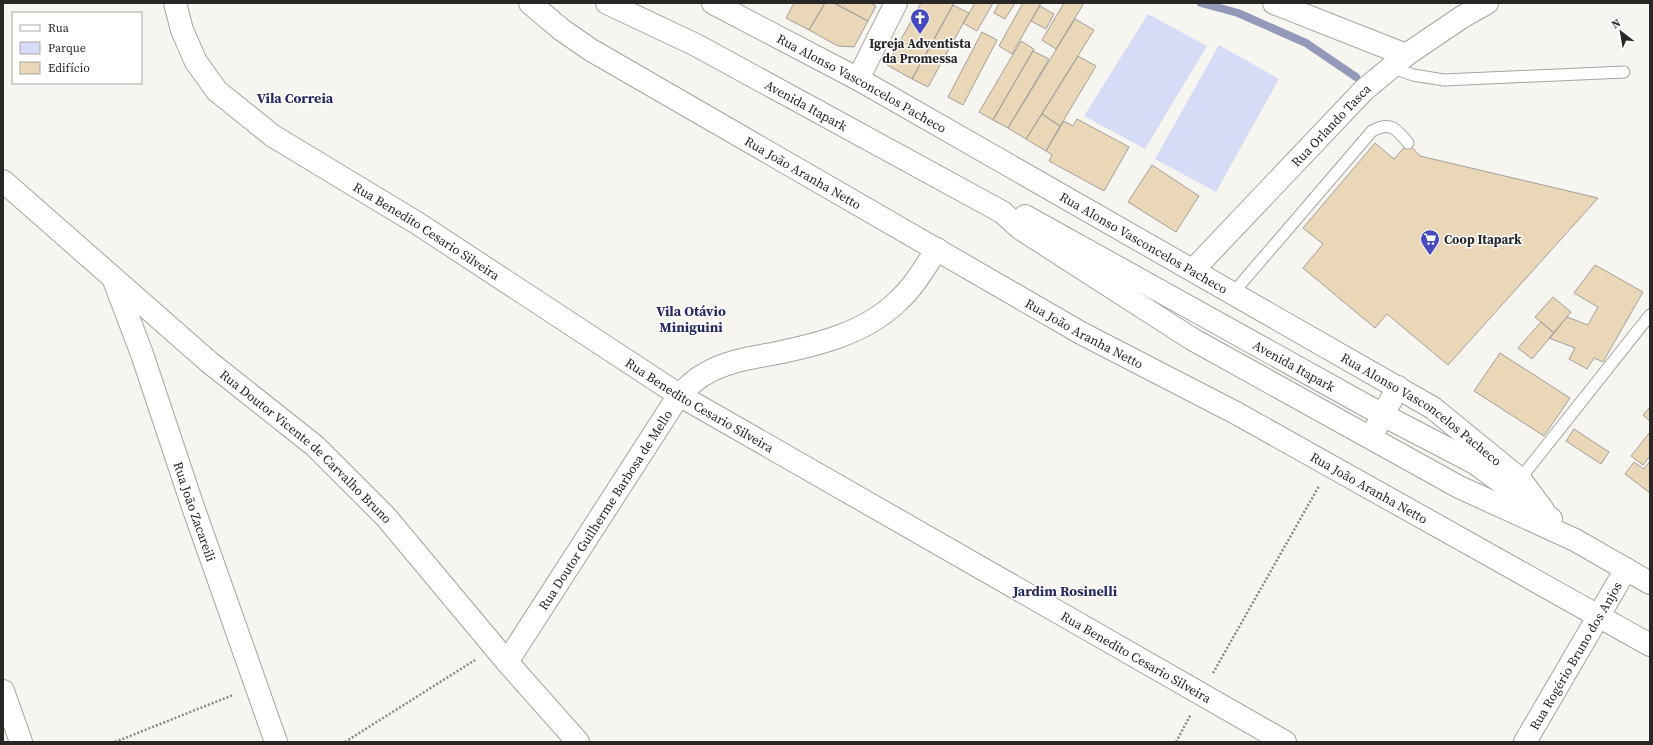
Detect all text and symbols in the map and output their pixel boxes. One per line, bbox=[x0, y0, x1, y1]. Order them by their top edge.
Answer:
church icon: Igreja Adventista da Promessa bbox=[909, 7, 931, 35]
legend bbox=[12, 12, 142, 84]
north arrow bbox=[1601, 12, 1641, 52]
text: N bbox=[1609, 15, 1623, 32]
text: Rua bbox=[48, 20, 70, 36]
street label: Rua Alonso Vasconcelos Pacheco bbox=[774, 30, 950, 136]
place label: Igreja Adventista da Promessa bbox=[869, 35, 971, 67]
text: Parque bbox=[48, 40, 86, 56]
text: Edifício bbox=[48, 60, 90, 76]
street label: Avenida Itapark bbox=[762, 76, 851, 135]
street label: Rua Orlando Tasca bbox=[1287, 79, 1374, 170]
district label: Vila Correia bbox=[257, 88, 334, 108]
street label: Rua João Aranha Netto bbox=[742, 132, 864, 213]
street label: Rua Benedito Cesario Silveira bbox=[350, 178, 503, 284]
street label: Rua Alonso Vasconcelos Pacheco bbox=[1057, 188, 1231, 297]
supermarket icon: Coop Itapark bbox=[1419, 228, 1441, 256]
place label: Coop Itapark bbox=[1444, 231, 1522, 248]
street label: Rua João Aranha Netto bbox=[1022, 294, 1146, 372]
district label: Vila Otávio Miniguini bbox=[656, 301, 726, 337]
street label: Avenida Itapark bbox=[1250, 336, 1339, 396]
street label: Rua Alonso Vasconcelos Pacheco bbox=[1338, 349, 1505, 469]
street label: Rua Benedito Cesario Silveira bbox=[622, 354, 777, 456]
street label: Rua Doutor Vicente de Carvalho Bruno bbox=[217, 366, 396, 527]
street label: Rua Doutor Guilherme Barbosa de Mello bbox=[534, 407, 676, 613]
street label: Rua João Aranha Netto bbox=[1307, 448, 1431, 527]
street label: Rua João Zacareili bbox=[170, 459, 220, 564]
street label: Rua Rogério Bruno dos Anjos bbox=[1525, 578, 1626, 733]
district label: Jardim Rosinelli bbox=[1012, 581, 1118, 601]
street label: Rua Benedito Cesario Silveira bbox=[1058, 607, 1215, 707]

